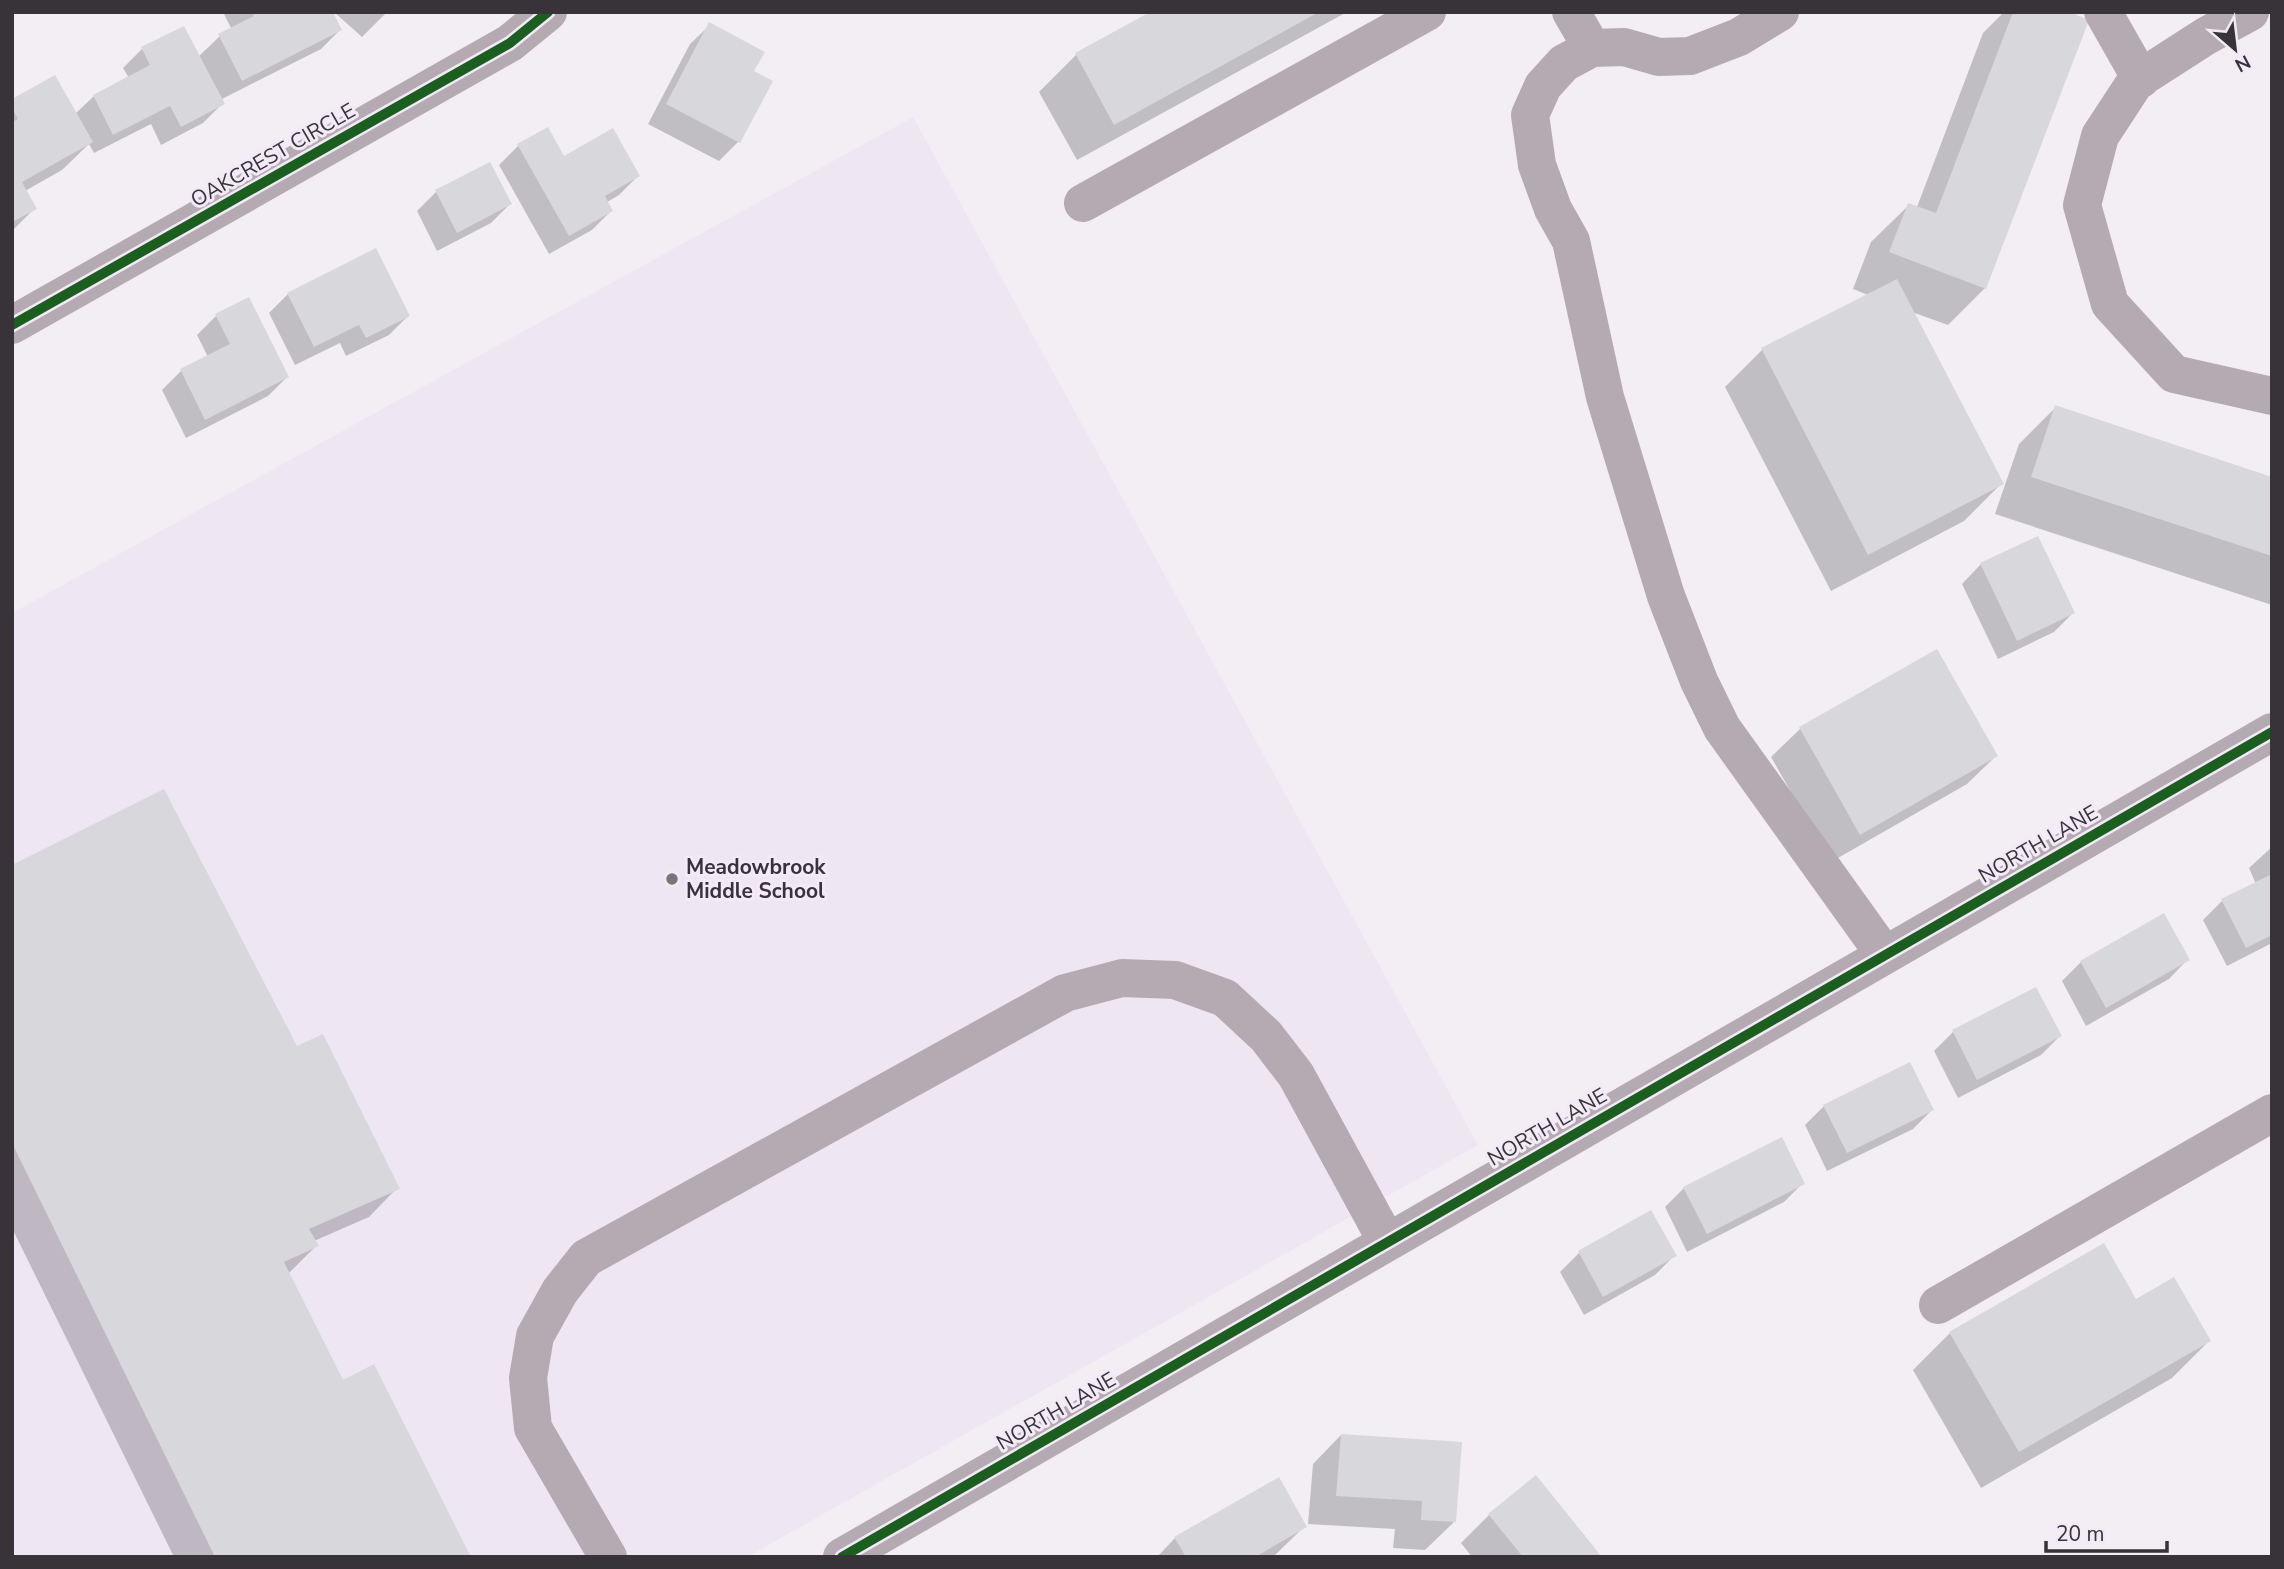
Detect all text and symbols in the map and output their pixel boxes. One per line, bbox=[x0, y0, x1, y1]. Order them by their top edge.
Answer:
north arrow bbox=[2200, 14, 2270, 84]
text: N bbox=[2230, 48, 2255, 78]
street label: OAKCREST CIRCLE bbox=[186, 96, 360, 214]
street label: NORTH LANE bbox=[1973, 799, 2103, 889]
place label: Meadowbrook Middle School bbox=[686, 853, 826, 905]
marker: Meadowbrook Middle School bbox=[664, 871, 680, 887]
street label: NORTH LANE bbox=[1482, 1082, 1612, 1172]
street label: NORTH LANE bbox=[991, 1366, 1121, 1456]
scale bar bbox=[2046, 1510, 2167, 1554]
text: 20 m bbox=[2056, 1520, 2105, 1548]

